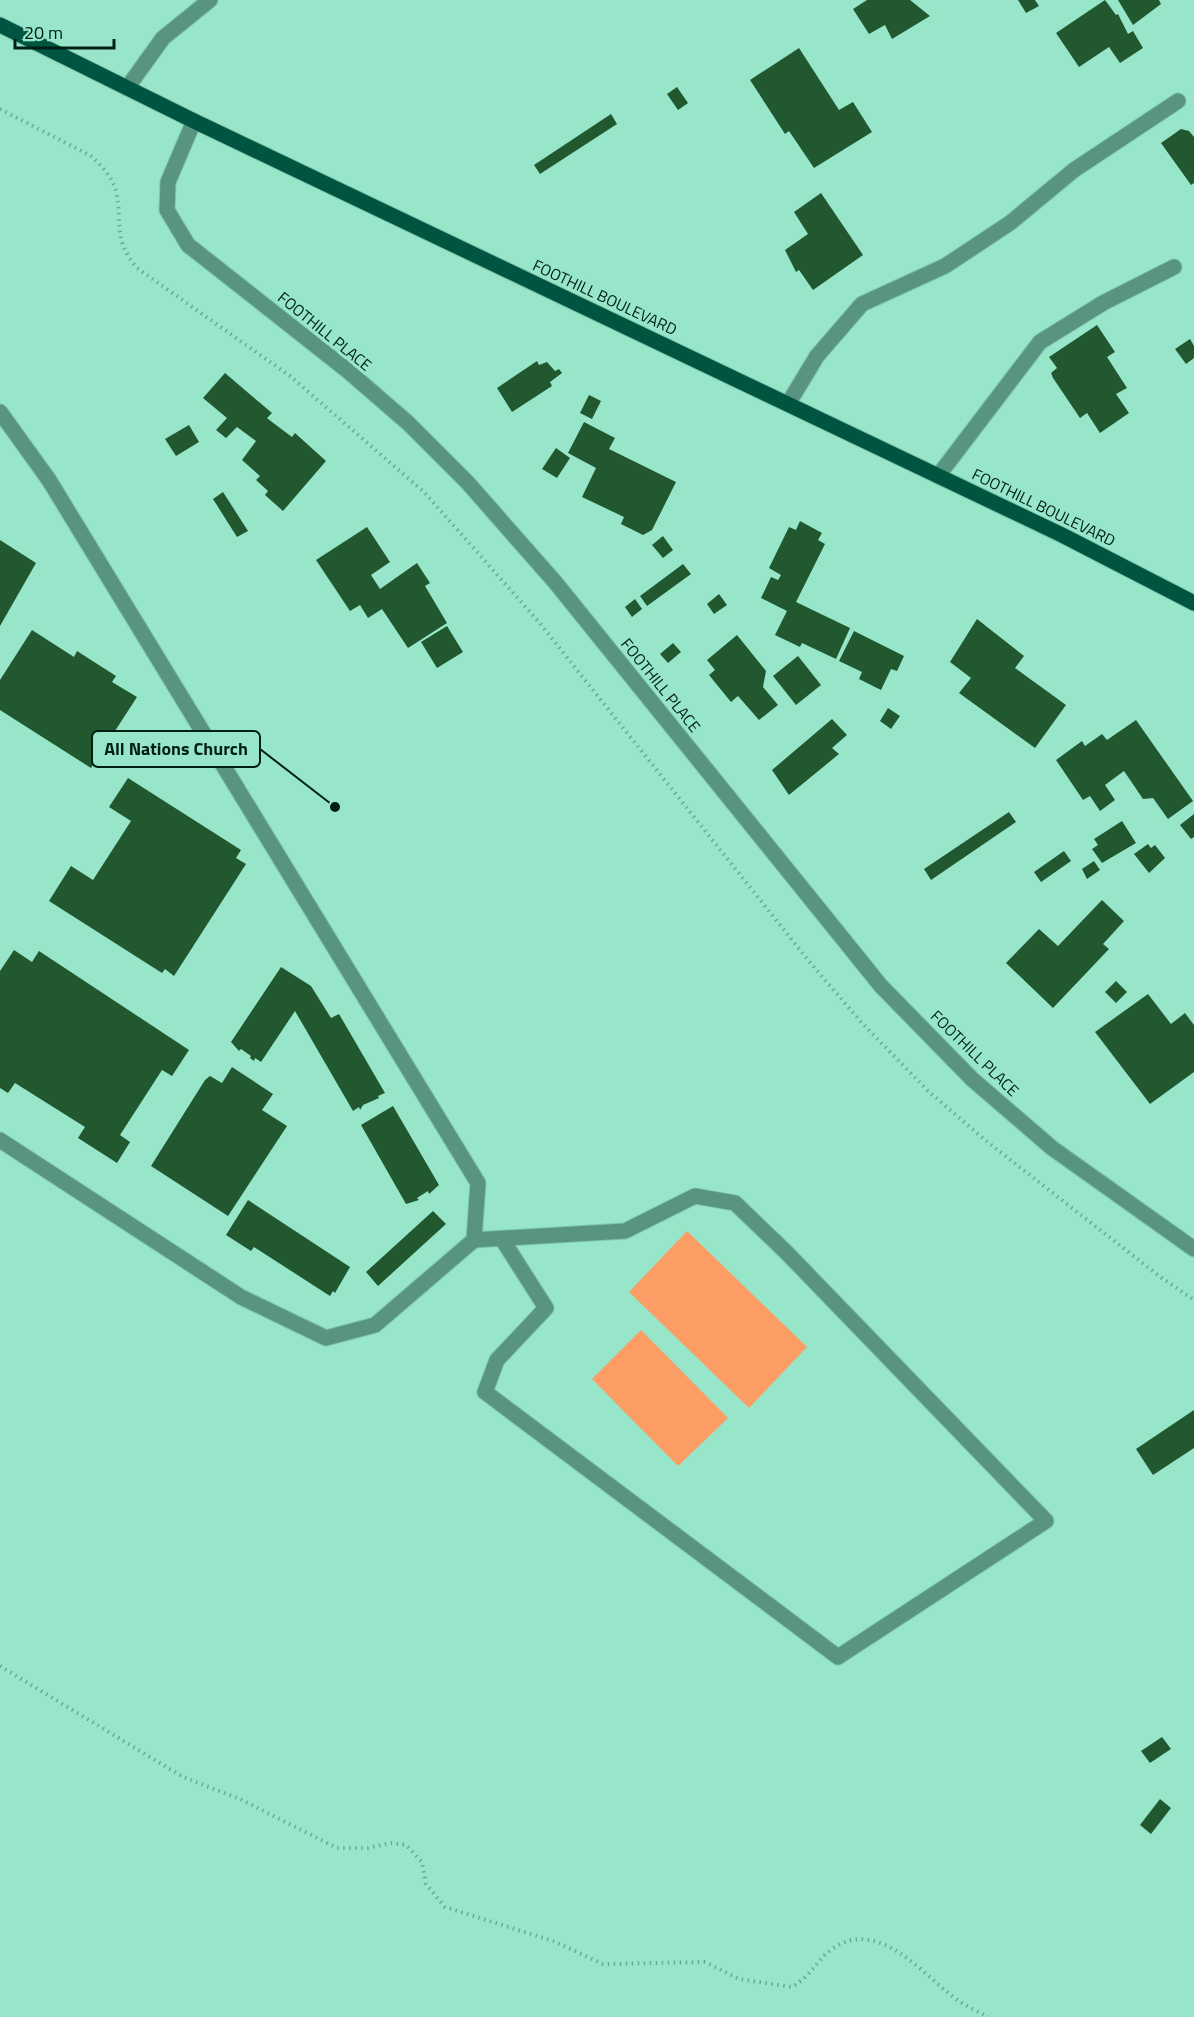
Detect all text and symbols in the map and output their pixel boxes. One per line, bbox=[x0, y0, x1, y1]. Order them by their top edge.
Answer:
scale bar bbox=[15, 12, 114, 50]
text: 20 m bbox=[24, 19, 63, 46]
street label: FOOTHILL BOULEVARD bbox=[529, 253, 681, 341]
street label: FOOTHILL PLACE bbox=[273, 285, 377, 377]
street label: FOOTHILL BOULEVARD bbox=[968, 462, 1120, 552]
street label: FOOTHILL PLACE bbox=[615, 633, 707, 737]
callout: All Nations Church bbox=[92, 731, 260, 767]
text: All Nations Church bbox=[104, 735, 248, 762]
street label: FOOTHILL PLACE bbox=[925, 1004, 1025, 1102]

